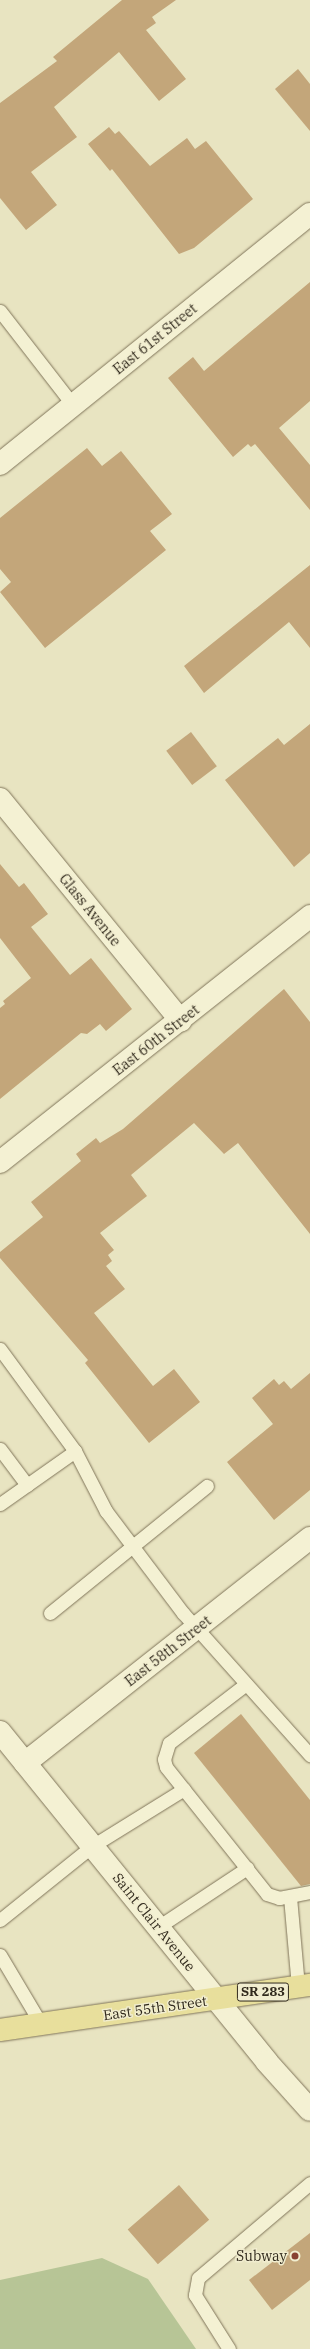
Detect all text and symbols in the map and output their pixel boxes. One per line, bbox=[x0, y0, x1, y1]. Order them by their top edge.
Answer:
street label: East 61st Street bbox=[110, 300, 200, 378]
street label: Glass Avenue bbox=[56, 871, 124, 949]
street label: East 60th Street bbox=[110, 1001, 202, 1079]
street label: East 58th Street bbox=[122, 1612, 214, 1690]
street label: Saint Clair Avenue bbox=[109, 1870, 199, 1974]
road number: SR 283 bbox=[236, 1981, 290, 2003]
street label: East 55th Street bbox=[102, 1992, 208, 2024]
place label: Subway bbox=[236, 2248, 287, 2264]
marker: Subway bbox=[290, 2251, 300, 2261]

